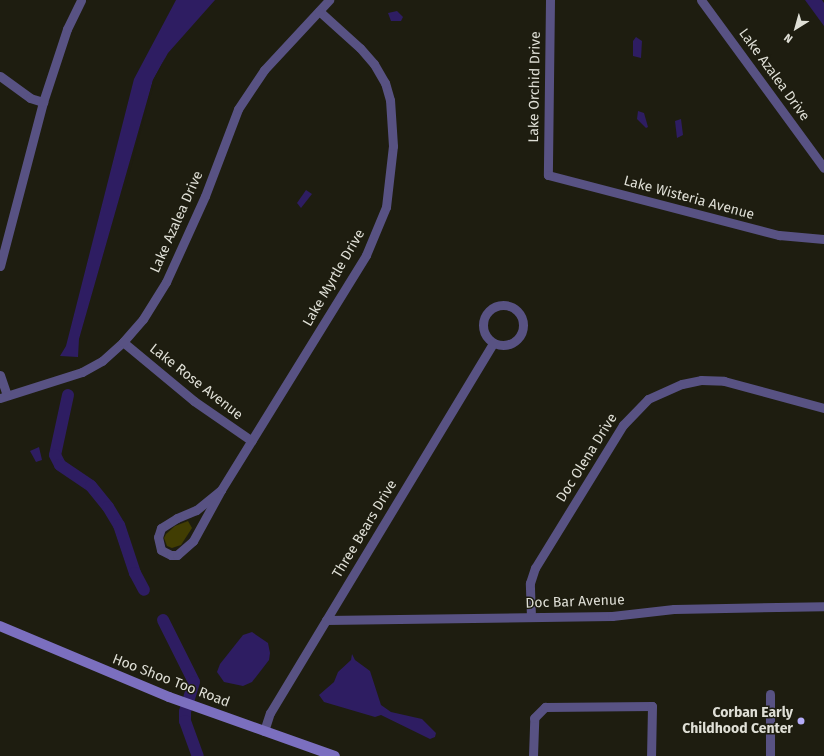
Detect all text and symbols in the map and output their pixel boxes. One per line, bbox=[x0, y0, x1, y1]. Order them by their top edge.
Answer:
north arrow bbox=[776, 8, 816, 48]
street label: Lake Azalea Drive bbox=[735, 26, 813, 124]
street label: Lake Orchid Drive bbox=[526, 31, 544, 143]
text: N bbox=[782, 31, 795, 45]
street label: Lake Azalea Drive bbox=[147, 168, 207, 276]
street label: Lake Wisteria Avenue bbox=[622, 172, 756, 224]
street label: Lake Myrtle Drive bbox=[299, 227, 369, 329]
street label: Lake Rose Avenue bbox=[146, 340, 246, 424]
street label: Doc Olena Drive bbox=[553, 411, 621, 505]
street label: Three Bears Drive bbox=[329, 477, 401, 581]
street label: Doc Bar Avenue bbox=[525, 592, 625, 612]
street label: Hoo Shoo Too Road bbox=[110, 651, 232, 711]
place label: Corban Early Childhood Center bbox=[682, 705, 793, 738]
marker: Corban Early Childhood Center bbox=[796, 716, 806, 726]

